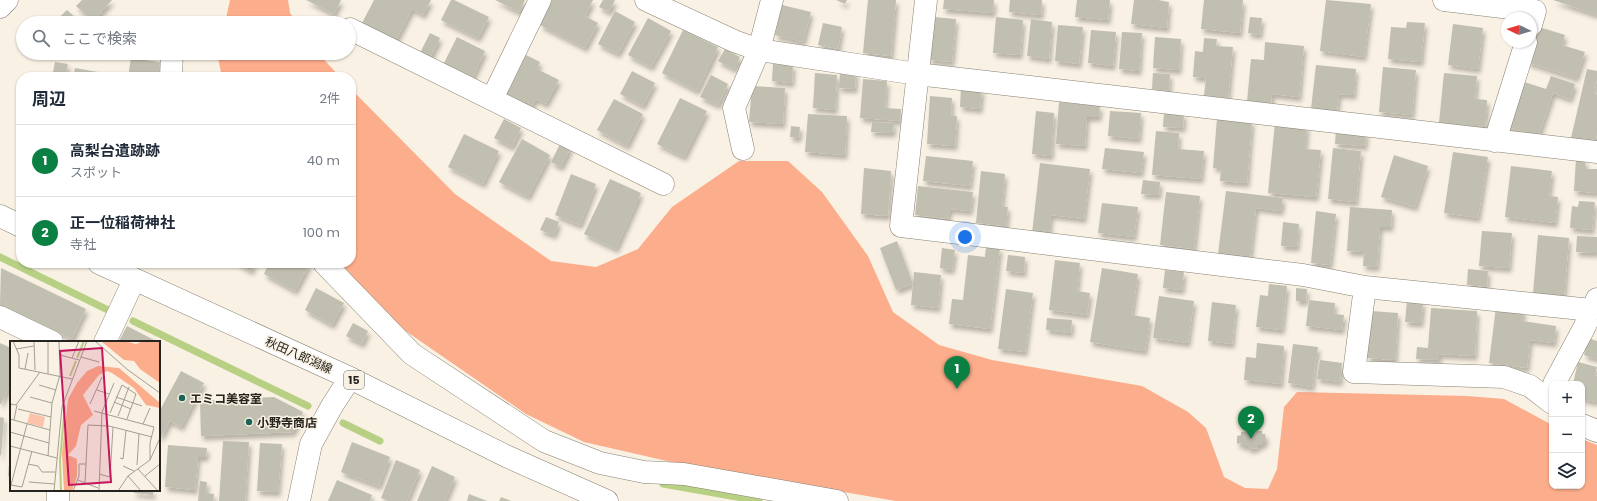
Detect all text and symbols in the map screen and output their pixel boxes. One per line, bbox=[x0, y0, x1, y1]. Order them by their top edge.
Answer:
north arrow bbox=[1501, 12, 1537, 48]
search box bbox=[16, 16, 356, 60]
icon: search bbox=[30, 27, 52, 49]
text: ここで検索 bbox=[62, 28, 137, 49]
text: 周辺 bbox=[32, 87, 66, 111]
text: 2件 bbox=[320, 89, 340, 108]
text: 高梨台遺跡跡 bbox=[70, 140, 160, 161]
text: 1 bbox=[43, 151, 47, 170]
text: 40 m bbox=[307, 151, 340, 170]
text: スポット bbox=[70, 163, 122, 182]
text: 正一位稲荷神社 bbox=[70, 212, 175, 233]
text: 2 bbox=[41, 223, 49, 242]
text: 100 m bbox=[303, 223, 340, 242]
your location bbox=[955, 227, 975, 247]
text: 寺社 bbox=[70, 235, 96, 254]
street label: 秋田八郎潟線 bbox=[263, 333, 335, 377]
inset map bbox=[10, 341, 160, 491]
pin: 1 bbox=[944, 356, 970, 389]
road number: 15 bbox=[344, 371, 364, 389]
map controls bbox=[1549, 381, 1585, 489]
button: + bbox=[1549, 381, 1585, 417]
place label: エミコ美容室 bbox=[190, 390, 262, 407]
marker: エミコ美容室 bbox=[177, 393, 187, 403]
pin: 2 bbox=[1238, 406, 1264, 439]
place label: 小野寺商店 bbox=[257, 414, 317, 431]
marker: 小野寺商店 bbox=[244, 417, 254, 427]
button: − bbox=[1549, 417, 1585, 453]
button: layers bbox=[1549, 453, 1585, 489]

